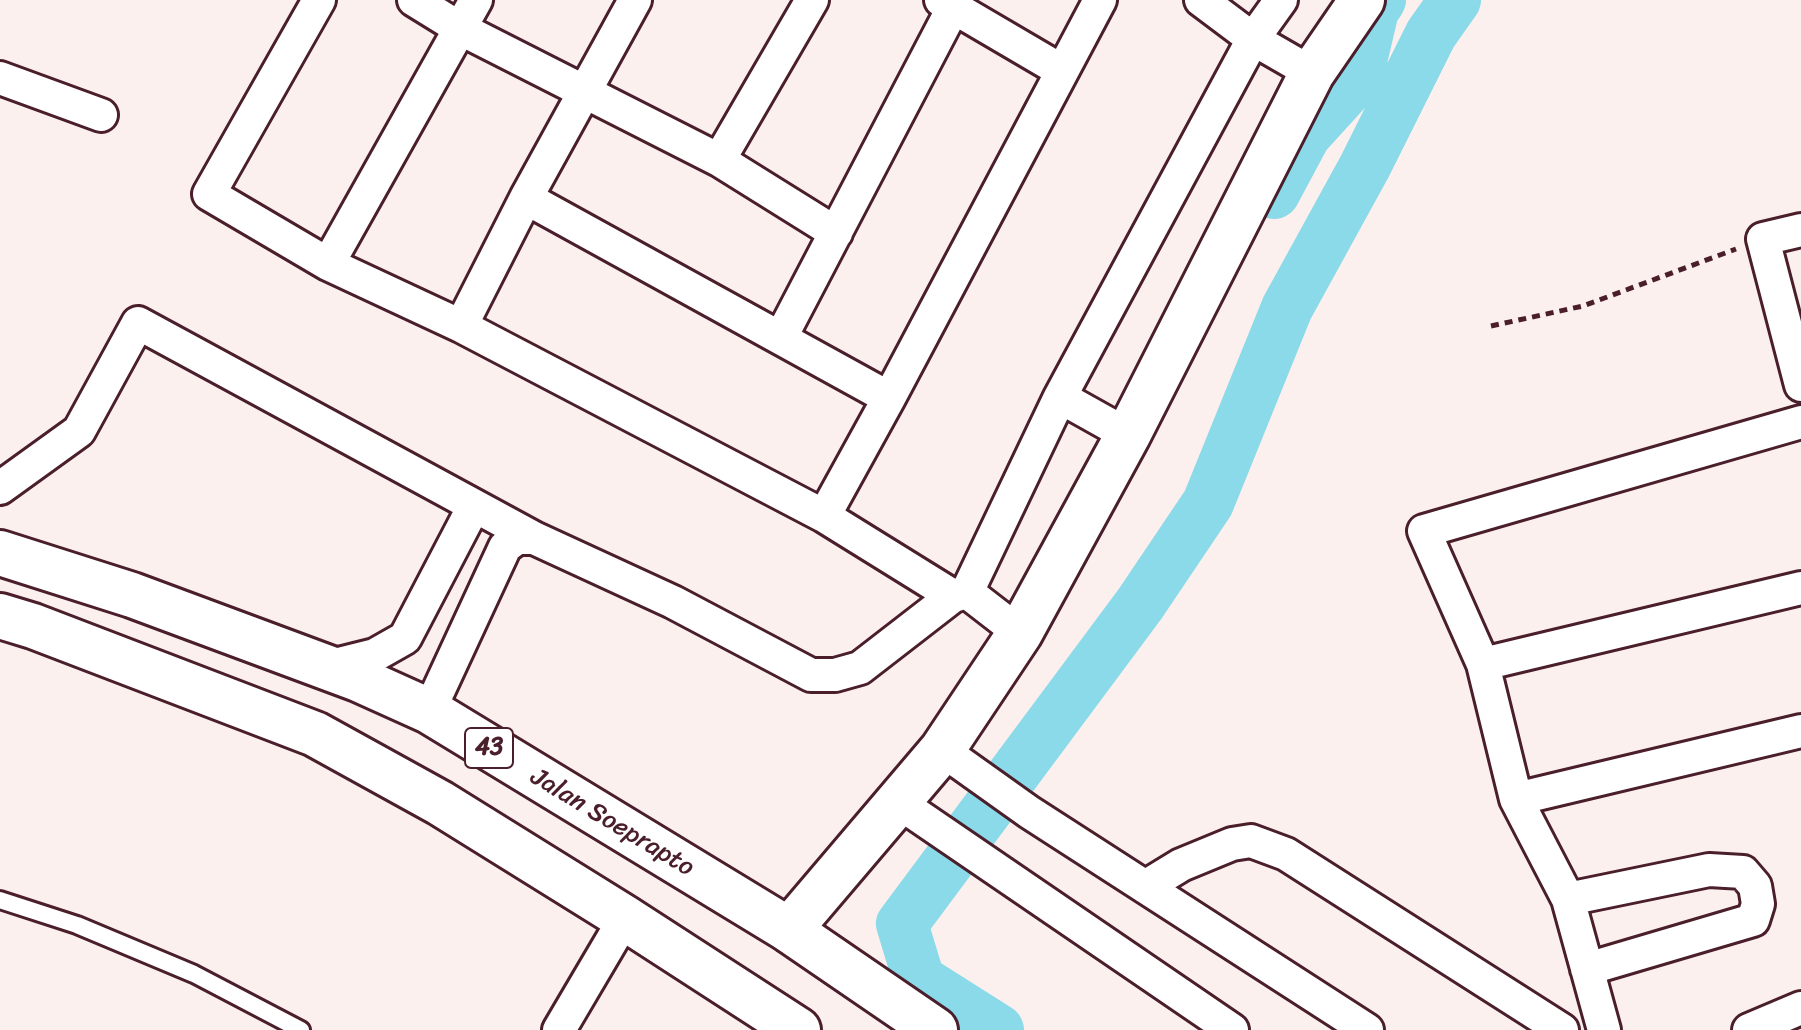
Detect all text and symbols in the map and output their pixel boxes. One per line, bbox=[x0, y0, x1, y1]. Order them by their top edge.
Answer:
road number: 43 bbox=[465, 728, 513, 768]
street label: Jalan Soeprapto bbox=[525, 762, 699, 884]

